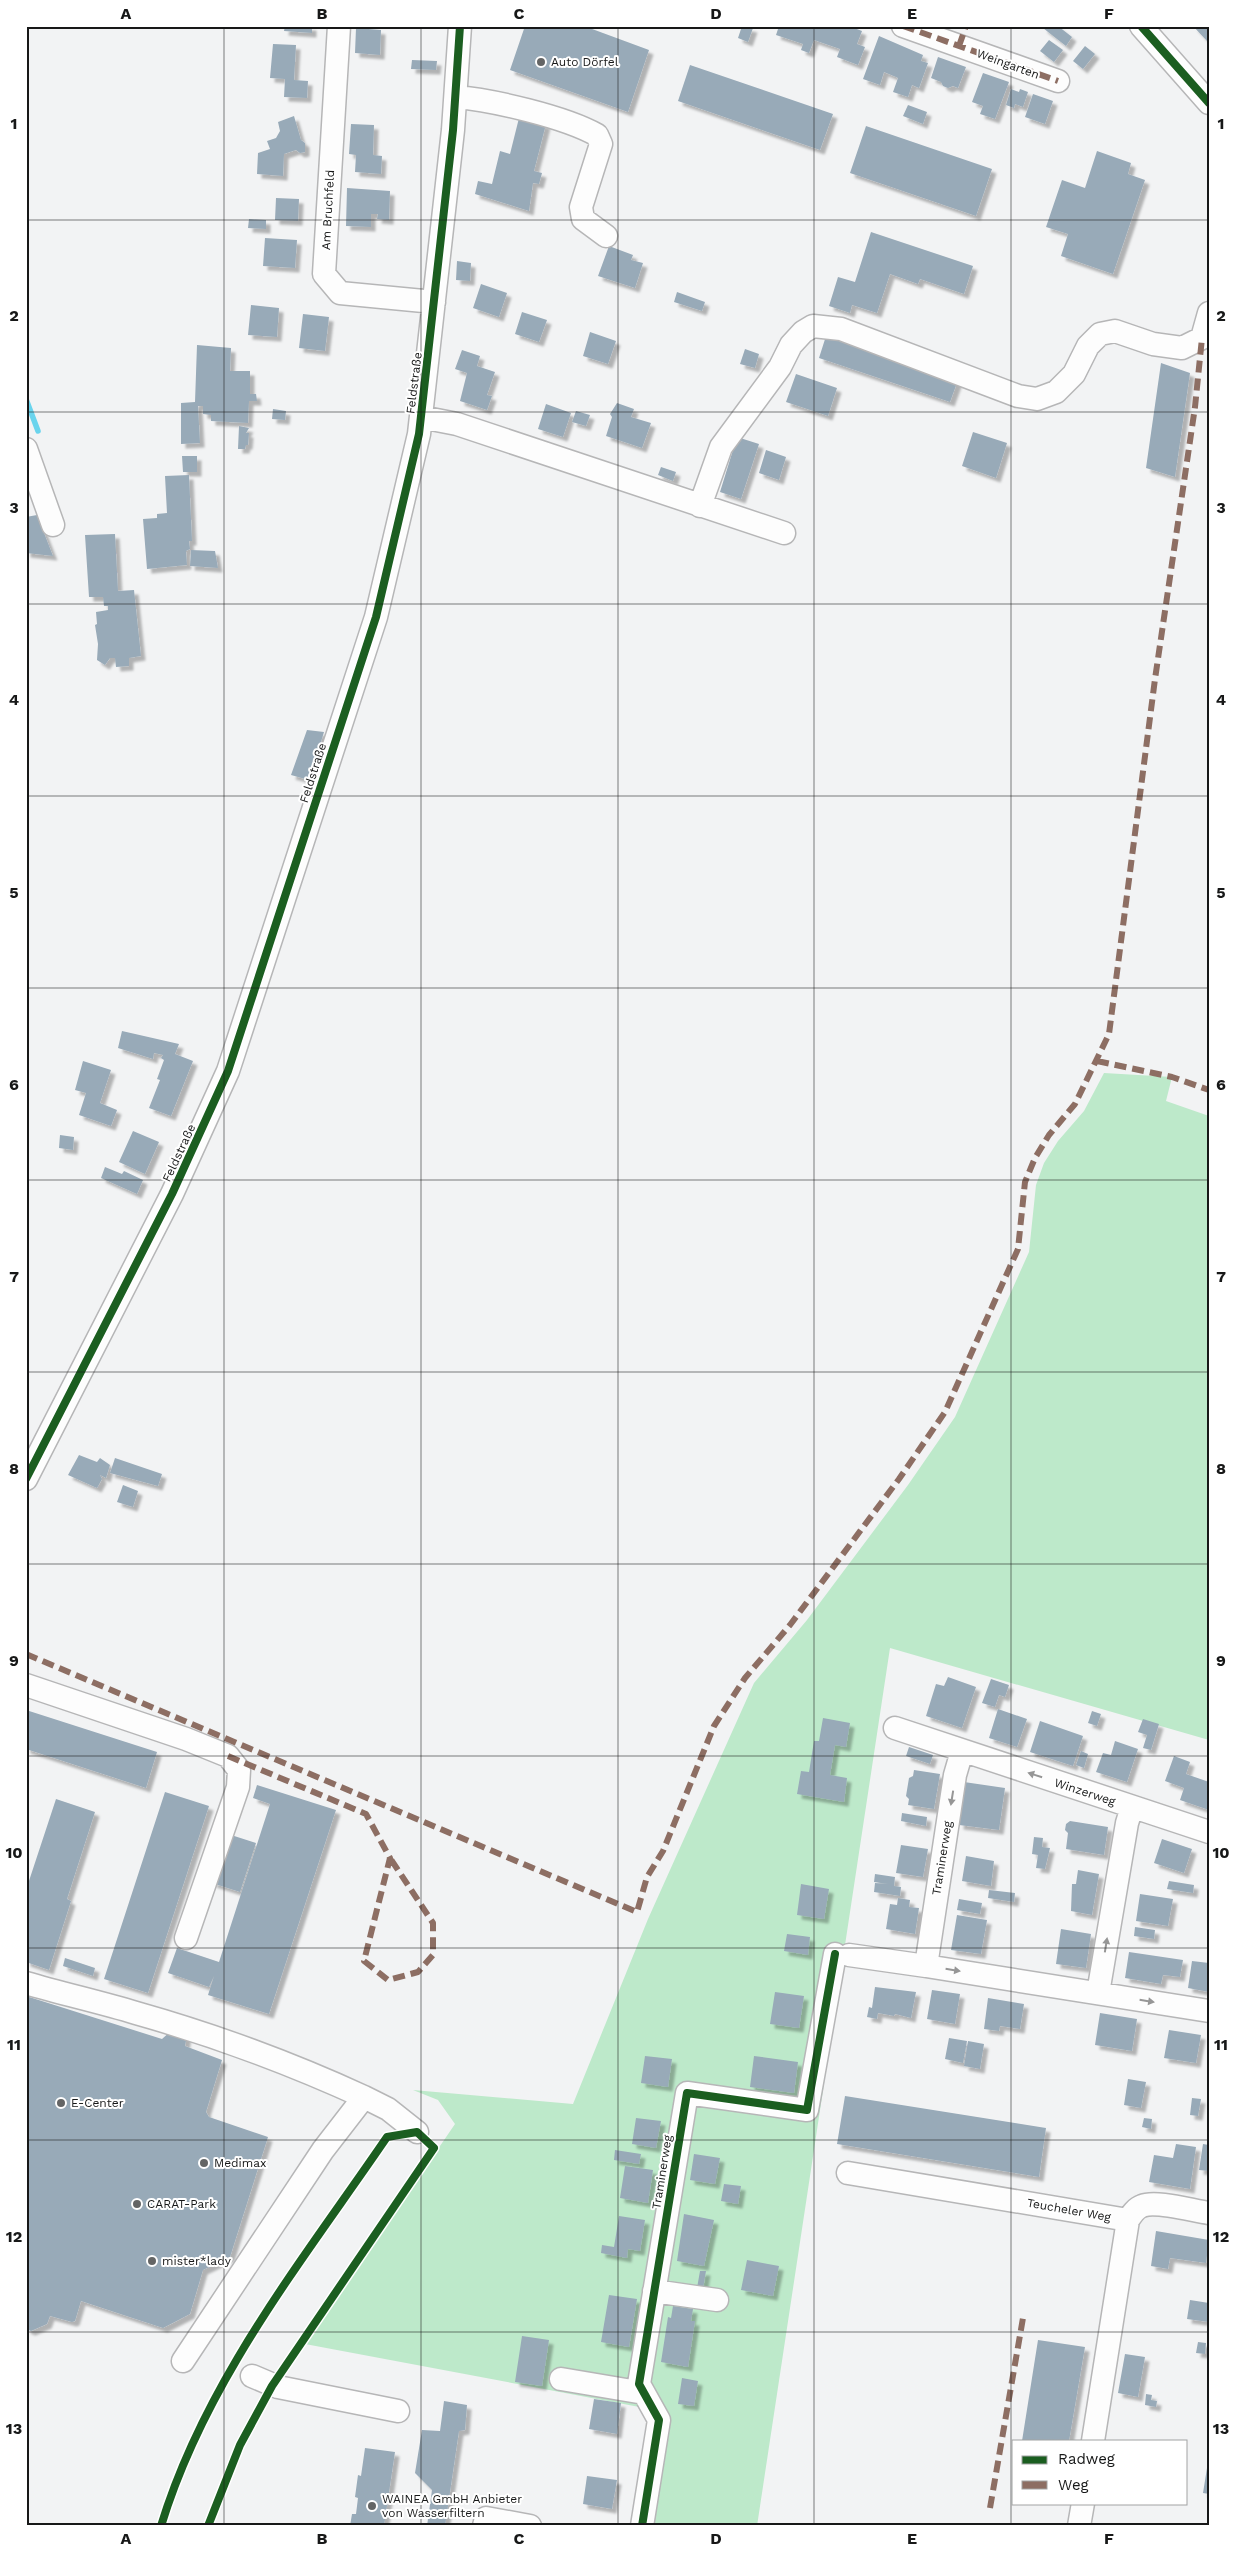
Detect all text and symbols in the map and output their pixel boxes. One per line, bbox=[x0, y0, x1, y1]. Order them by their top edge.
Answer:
text: A bbox=[121, 4, 132, 23]
text: B bbox=[317, 4, 328, 23]
text: C bbox=[514, 4, 525, 23]
text: D bbox=[710, 4, 722, 23]
text: E bbox=[907, 4, 917, 23]
text: F bbox=[1104, 4, 1114, 23]
street label: Weingarten bbox=[975, 46, 1041, 82]
place label: Auto Dörfel bbox=[551, 55, 619, 69]
marker: Auto Dörfel bbox=[535, 56, 547, 68]
text: 1 bbox=[11, 114, 17, 133]
text: 1 bbox=[1218, 114, 1224, 133]
street label: Am Bruchfeld bbox=[319, 170, 337, 250]
text: 2 bbox=[9, 306, 19, 325]
text: 2 bbox=[1216, 306, 1226, 325]
street label: Feldstraße bbox=[403, 351, 425, 415]
text: 3 bbox=[9, 498, 19, 517]
text: 3 bbox=[1216, 498, 1226, 517]
text: 4 bbox=[9, 690, 19, 709]
text: 4 bbox=[1216, 690, 1226, 709]
street label: Feldstraße bbox=[297, 741, 329, 805]
text: 5 bbox=[9, 883, 19, 902]
text: 5 bbox=[1216, 883, 1226, 902]
text: 6 bbox=[9, 1075, 19, 1094]
text: 6 bbox=[1216, 1075, 1226, 1094]
street label: Feldstraße bbox=[160, 1122, 198, 1184]
text: 7 bbox=[9, 1267, 19, 1286]
text: 7 bbox=[1216, 1267, 1226, 1286]
text: 8 bbox=[9, 1459, 19, 1478]
text: 8 bbox=[1216, 1459, 1226, 1478]
text: 9 bbox=[9, 1651, 19, 1670]
text: 9 bbox=[1216, 1651, 1226, 1670]
one-way arrow bbox=[1028, 1771, 1043, 1778]
street label: Winzerweg bbox=[1053, 1776, 1118, 1809]
one-way arrow bbox=[947, 1791, 955, 1807]
street label: Traminerweg bbox=[929, 1819, 955, 1896]
text: 10 bbox=[5, 1843, 23, 1862]
text: 10 bbox=[1212, 1843, 1230, 1862]
one-way arrow bbox=[1103, 1937, 1111, 1953]
one-way arrow bbox=[946, 1966, 962, 1974]
one-way arrow bbox=[1139, 1997, 1155, 2005]
text: 11 bbox=[7, 2035, 21, 2054]
text: 11 bbox=[1214, 2035, 1228, 2054]
place label: E-Center bbox=[71, 2096, 124, 2110]
marker: E-Center bbox=[55, 2097, 67, 2109]
street label: Traminerweg bbox=[649, 2133, 675, 2210]
place label: Medimax bbox=[214, 2156, 266, 2170]
marker: Medimax bbox=[198, 2157, 210, 2169]
street label: Teucheler Weg bbox=[1026, 2196, 1113, 2224]
place label: CARAT-Park bbox=[147, 2197, 216, 2211]
marker: CARAT-Park bbox=[131, 2198, 143, 2210]
text: 12 bbox=[6, 2227, 22, 2246]
text: 12 bbox=[1213, 2227, 1229, 2246]
place label: mister*lady bbox=[162, 2254, 232, 2268]
marker: mister*lady bbox=[146, 2255, 158, 2267]
text: 13 bbox=[6, 2419, 22, 2438]
text: 13 bbox=[1213, 2419, 1229, 2438]
legend bbox=[1012, 2440, 1188, 2504]
text: Radweg bbox=[1058, 2450, 1115, 2468]
text: Weg bbox=[1058, 2476, 1089, 2494]
place label: WAINEA GmbH Anbieter von Wasserfiltern bbox=[382, 2492, 522, 2520]
marker: WAINEA GmbH Anbieter von Wasserfiltern bbox=[366, 2500, 378, 2512]
text: A bbox=[121, 2529, 132, 2548]
text: B bbox=[317, 2529, 328, 2548]
text: C bbox=[514, 2529, 525, 2548]
text: D bbox=[710, 2529, 722, 2548]
text: E bbox=[907, 2529, 917, 2548]
text: F bbox=[1104, 2529, 1114, 2548]

